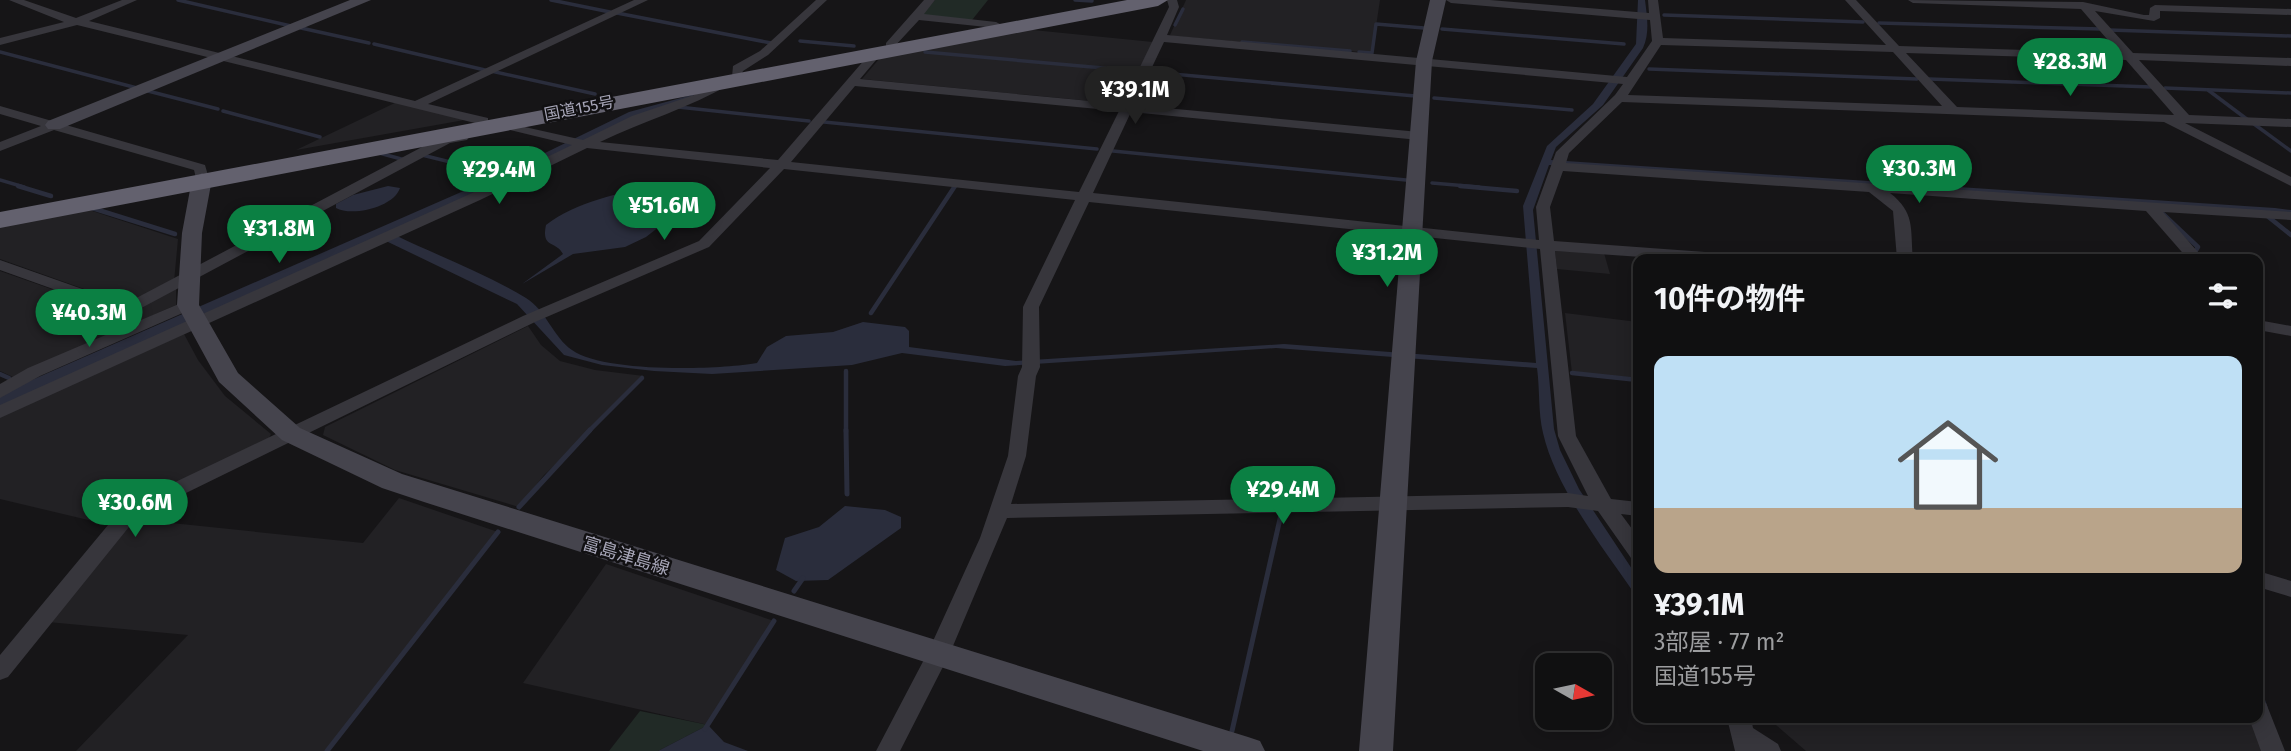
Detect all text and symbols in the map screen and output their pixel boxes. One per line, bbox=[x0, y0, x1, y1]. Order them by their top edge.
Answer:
pin: ¥28.3M bbox=[2013, 38, 2127, 98]
text: ¥28.3M bbox=[2033, 47, 2107, 75]
pin: ¥39.1M bbox=[1078, 66, 1192, 126]
text: ¥39.1M bbox=[1100, 75, 1170, 103]
street label: 国道155号 bbox=[542, 92, 616, 124]
pin: ¥29.4M bbox=[442, 146, 556, 206]
pin: ¥30.3M bbox=[1862, 146, 1976, 205]
text: ¥30.3M bbox=[1882, 154, 1956, 182]
text: ¥29.4M bbox=[462, 155, 536, 183]
pin: ¥51.6M bbox=[607, 182, 721, 242]
text: ¥51.6M bbox=[629, 191, 699, 219]
pin: ¥31.8M bbox=[222, 205, 336, 265]
text: ¥31.8M bbox=[243, 214, 315, 242]
pin: ¥31.2M bbox=[1330, 230, 1444, 289]
text: ¥31.2M bbox=[1352, 238, 1422, 266]
icon: filters bbox=[2204, 277, 2242, 315]
text: 10件の物件 bbox=[1654, 281, 1805, 317]
pin: ¥40.3M bbox=[32, 290, 146, 349]
text: ¥40.3M bbox=[52, 298, 126, 326]
icon: home bbox=[1885, 402, 2011, 528]
pin: ¥29.4M bbox=[1226, 466, 1340, 526]
text: ¥29.4M bbox=[1246, 475, 1320, 503]
pin: ¥30.6M bbox=[78, 480, 192, 539]
text: ¥30.6M bbox=[98, 488, 172, 516]
street label: 富島津島線 bbox=[580, 532, 672, 580]
text: ¥39.1M bbox=[1654, 587, 1744, 623]
text: 3部屋 · 77 m² bbox=[1654, 628, 1785, 656]
north arrow bbox=[1535, 653, 1612, 730]
map controls bbox=[1535, 653, 1612, 730]
text: 国道155号 bbox=[1654, 662, 1756, 690]

